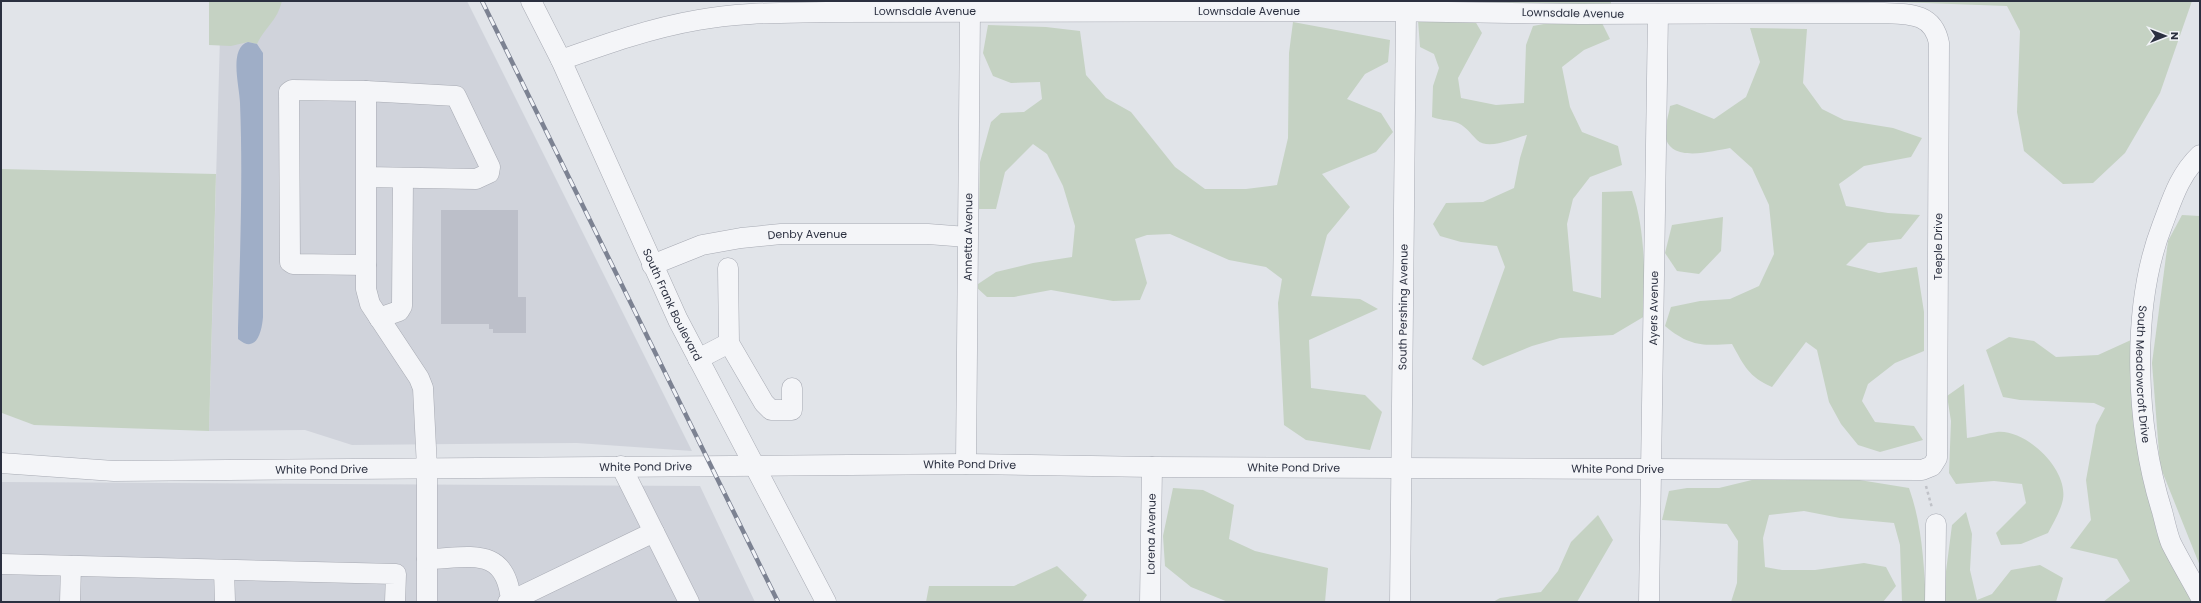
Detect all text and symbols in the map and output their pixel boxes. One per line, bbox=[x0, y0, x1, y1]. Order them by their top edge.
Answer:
street label: Lownsdale Avenue bbox=[874, 3, 976, 19]
street label: Lownsdale Avenue bbox=[1198, 3, 1300, 19]
street label: Lownsdale Avenue bbox=[1522, 4, 1624, 22]
north arrow bbox=[2145, 16, 2185, 56]
text: N bbox=[2167, 32, 2183, 40]
street label: Annetta Avenue bbox=[960, 193, 976, 281]
street label: Teeple Drive bbox=[1930, 213, 1946, 280]
street label: Denby Avenue bbox=[767, 226, 847, 243]
street label: South Pershing Avenue bbox=[1394, 244, 1412, 370]
street label: South Frank Boulevard bbox=[639, 246, 706, 364]
street label: Ayers Avenue bbox=[1645, 270, 1662, 345]
street label: South Meadowcroft Drive bbox=[2132, 304, 2154, 444]
street label: White Pond Drive bbox=[923, 456, 1016, 473]
street label: White Pond Drive bbox=[599, 458, 692, 475]
street label: White Pond Drive bbox=[1247, 459, 1340, 476]
street label: White Pond Drive bbox=[275, 461, 368, 478]
street label: White Pond Drive bbox=[1571, 461, 1664, 477]
street label: Lorena Avenue bbox=[1142, 493, 1160, 575]

